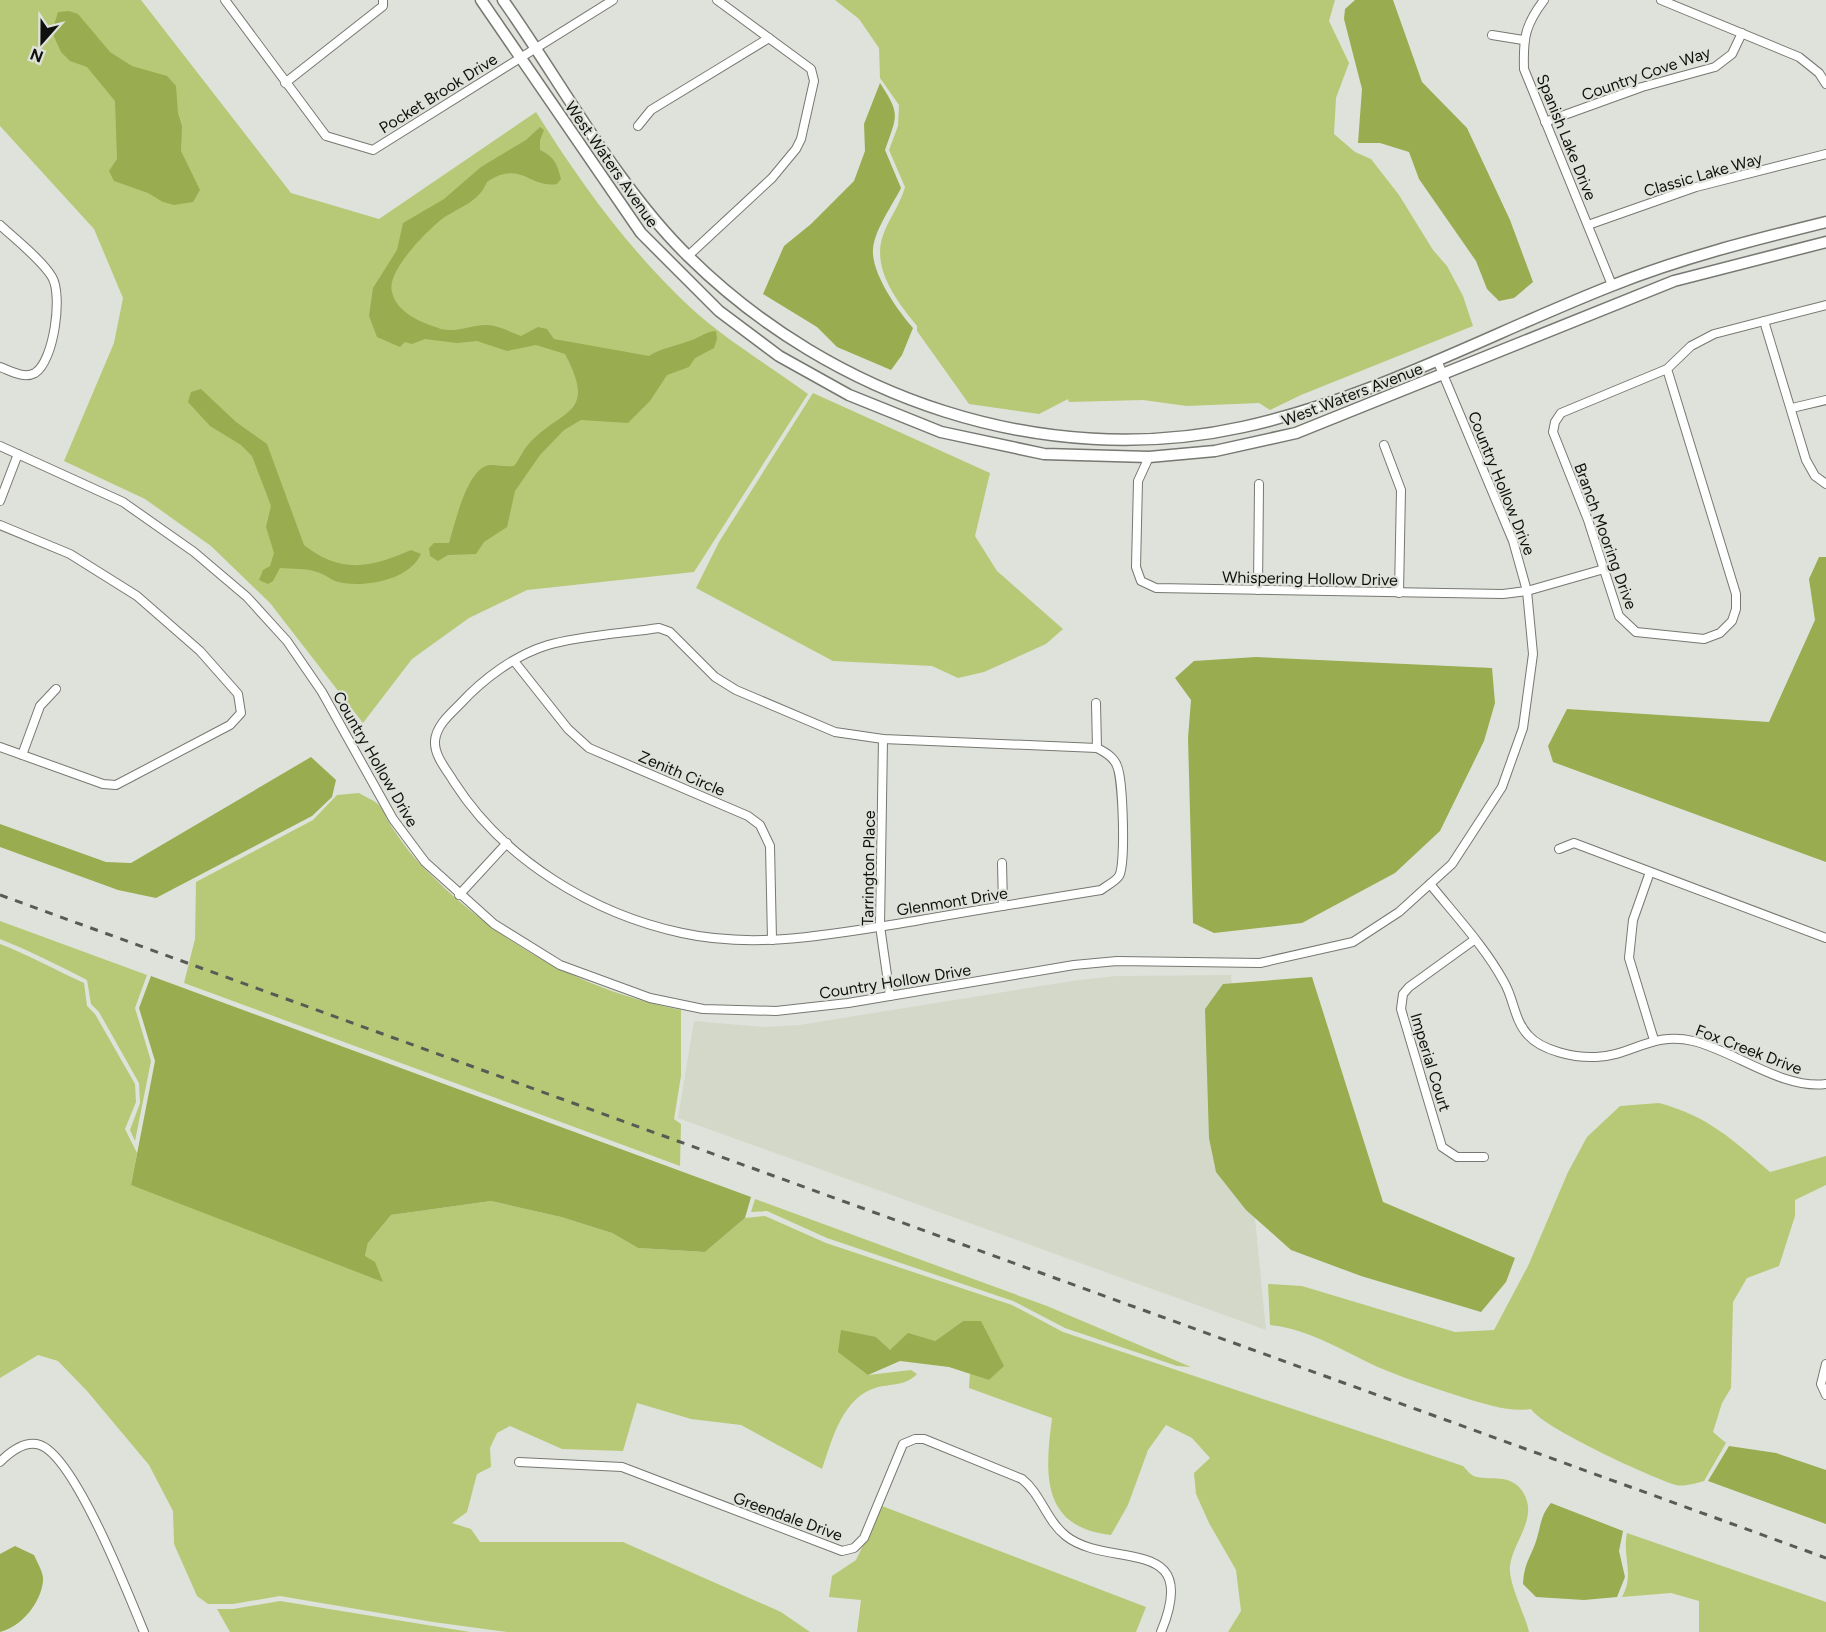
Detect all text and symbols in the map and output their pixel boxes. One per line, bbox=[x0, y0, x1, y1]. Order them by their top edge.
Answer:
north arrow bbox=[12, 12, 72, 72]
street label: Country Cove Way bbox=[1579, 42, 1714, 104]
text: N bbox=[28, 44, 46, 67]
street label: Pocket Brook Drive bbox=[376, 49, 501, 137]
street label: Spanish Lake Drive bbox=[1533, 71, 1601, 203]
street label: West Waters Avenue bbox=[561, 98, 662, 231]
street label: Classic Lake Way bbox=[1642, 148, 1765, 200]
street label: West Waters Avenue bbox=[1279, 359, 1426, 430]
street label: Country Hollow Drive bbox=[1464, 409, 1539, 558]
street label: Branch Mooring Drive bbox=[1570, 460, 1641, 612]
street label: Whispering Hollow Drive bbox=[1222, 567, 1398, 590]
street label: Country Hollow Drive bbox=[329, 688, 422, 831]
street label: Zenith Circle bbox=[636, 747, 728, 800]
street label: Tarrington Place bbox=[858, 810, 879, 926]
street label: Glenmont Drive bbox=[895, 883, 1009, 920]
street label: Country Hollow Drive bbox=[818, 960, 973, 1003]
street label: Imperial Court bbox=[1407, 1011, 1455, 1114]
street label: Fox Creek Drive bbox=[1693, 1020, 1805, 1079]
street label: Greendale Drive bbox=[731, 1488, 845, 1545]

